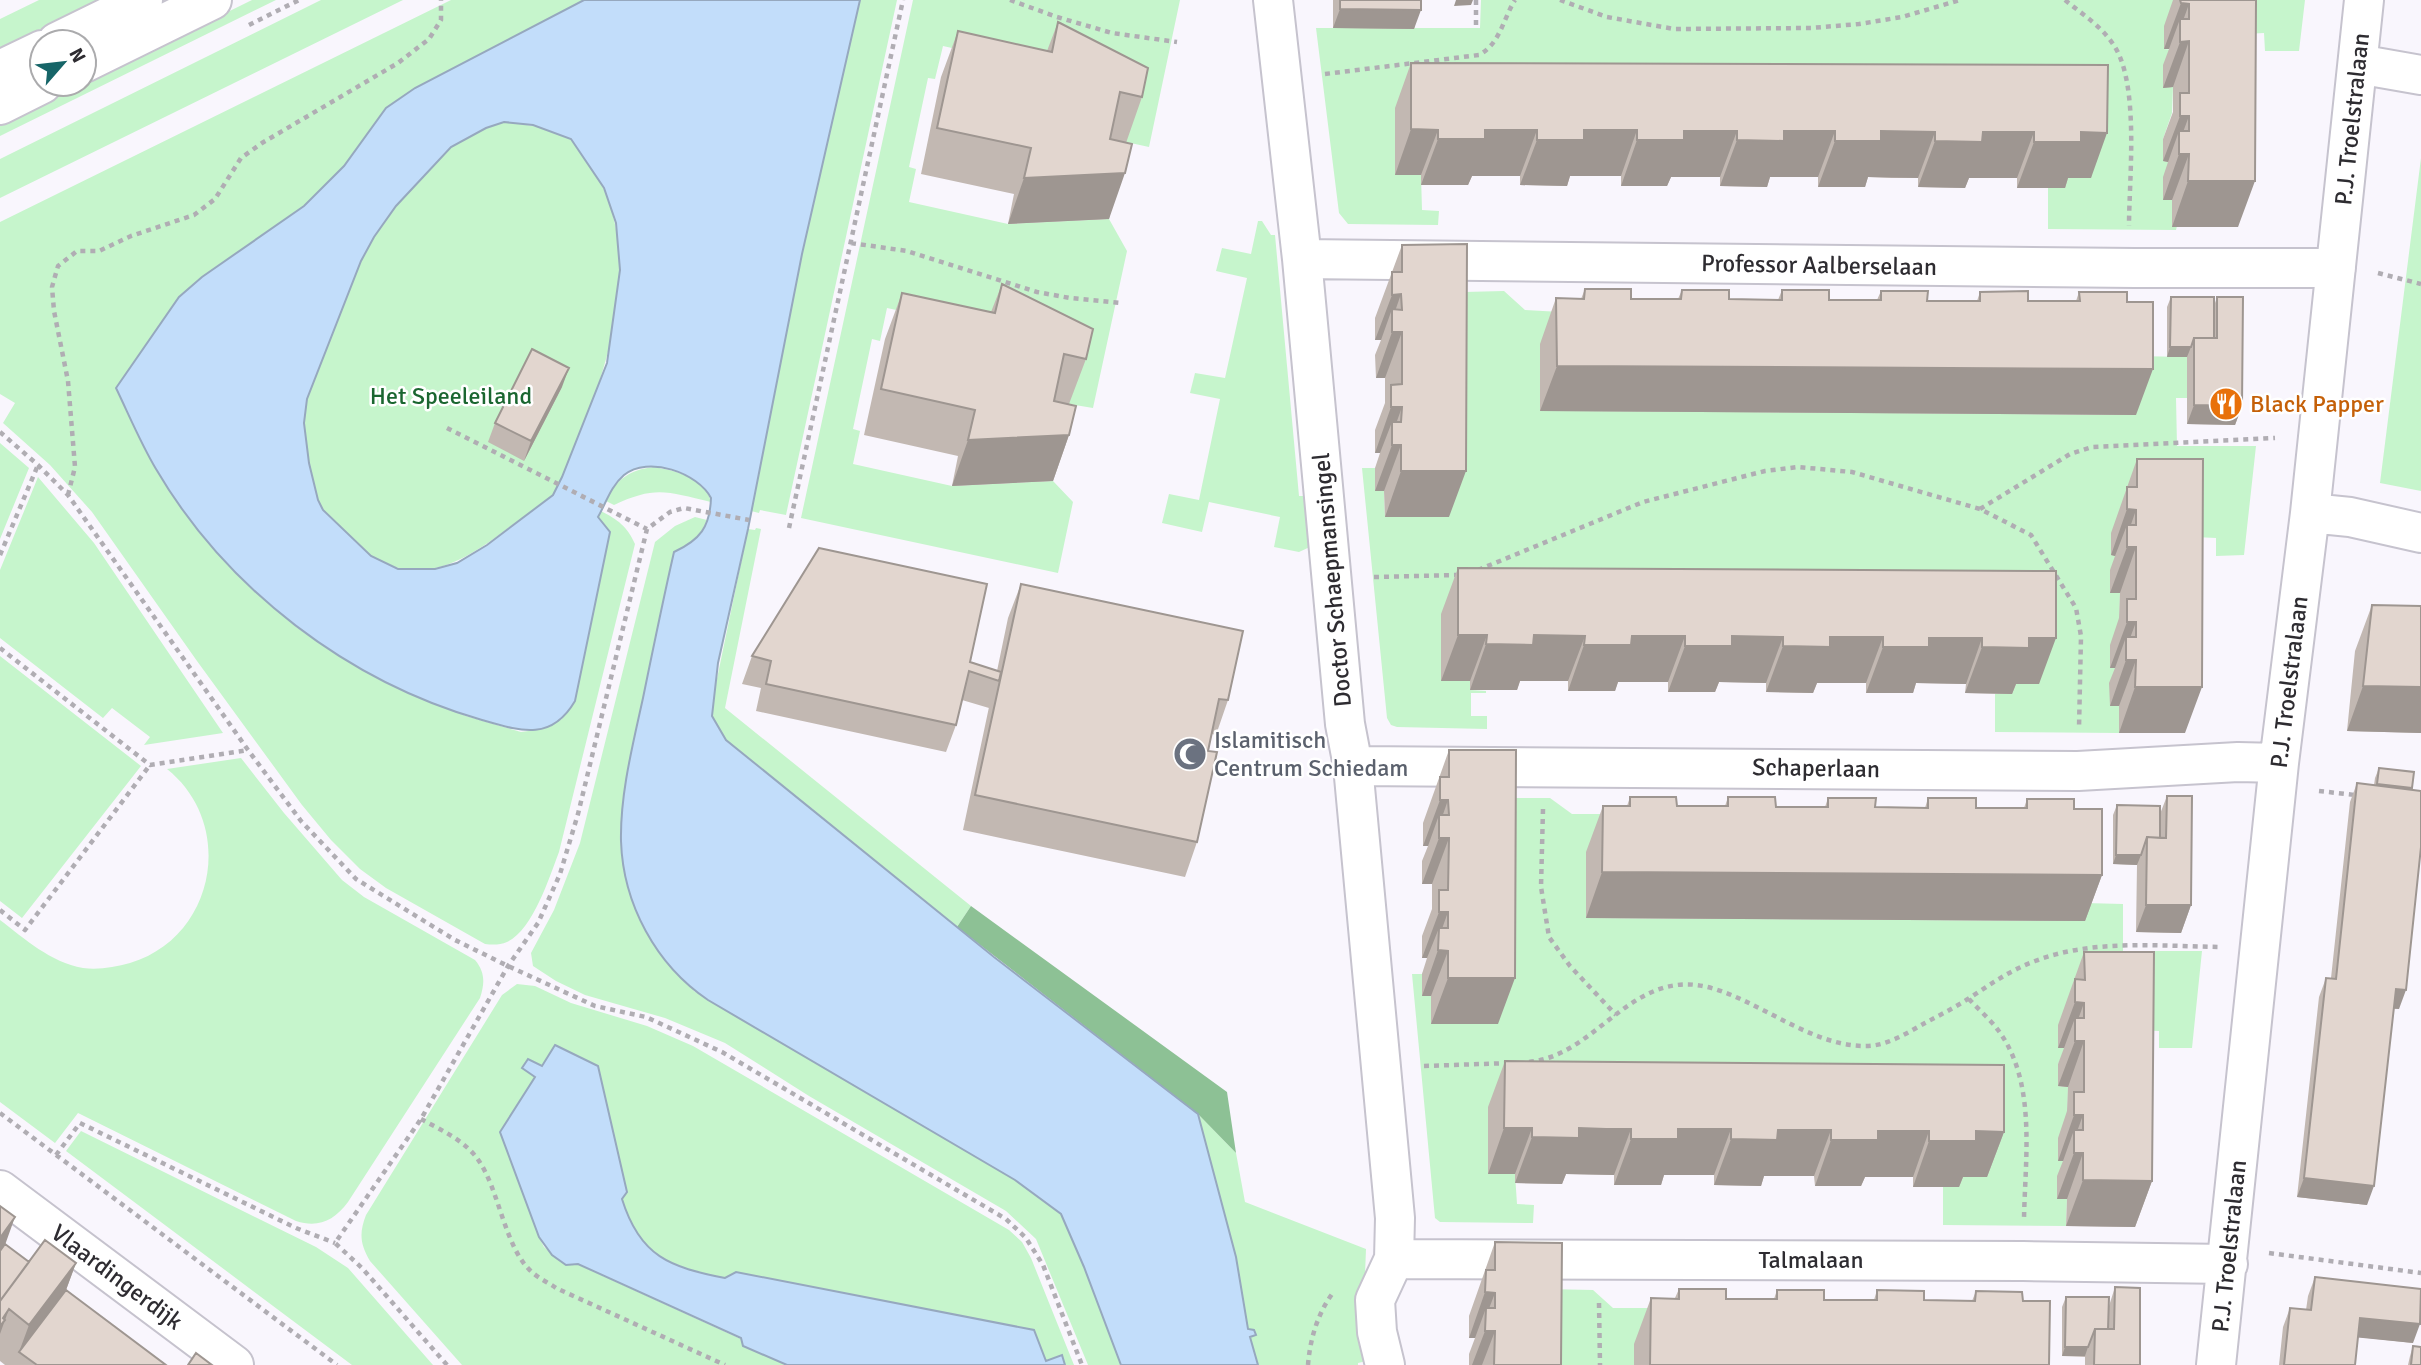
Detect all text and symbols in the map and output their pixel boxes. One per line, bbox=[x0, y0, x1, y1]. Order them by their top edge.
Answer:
north arrow bbox=[28, 28, 98, 98]
street label: P.J. Troelstralaan bbox=[2328, 31, 2376, 207]
text: N bbox=[63, 44, 91, 67]
street label: Professor Aalberselaan bbox=[1701, 248, 1937, 282]
park label: Het Speeleiland bbox=[370, 381, 532, 411]
restaurant icon: Black Papper bbox=[2207, 385, 2245, 423]
place label: Black Papper bbox=[2250, 389, 2384, 419]
street label: Doctor Schaepmansingel bbox=[1306, 452, 1358, 708]
street label: P.J. Troelstralaan bbox=[2264, 594, 2314, 770]
place label: Islamitisch Centrum Schiedam bbox=[1214, 725, 1408, 783]
mosque icon: Islamitisch Centrum Schiedam bbox=[1171, 735, 1209, 773]
street label: Schaperlaan bbox=[1752, 752, 1880, 784]
street label: P.J. Troelstralaan bbox=[2205, 1158, 2253, 1334]
street label: Vlaardingerdijk bbox=[45, 1218, 189, 1336]
street label: Talmalaan bbox=[1758, 1245, 1864, 1275]

